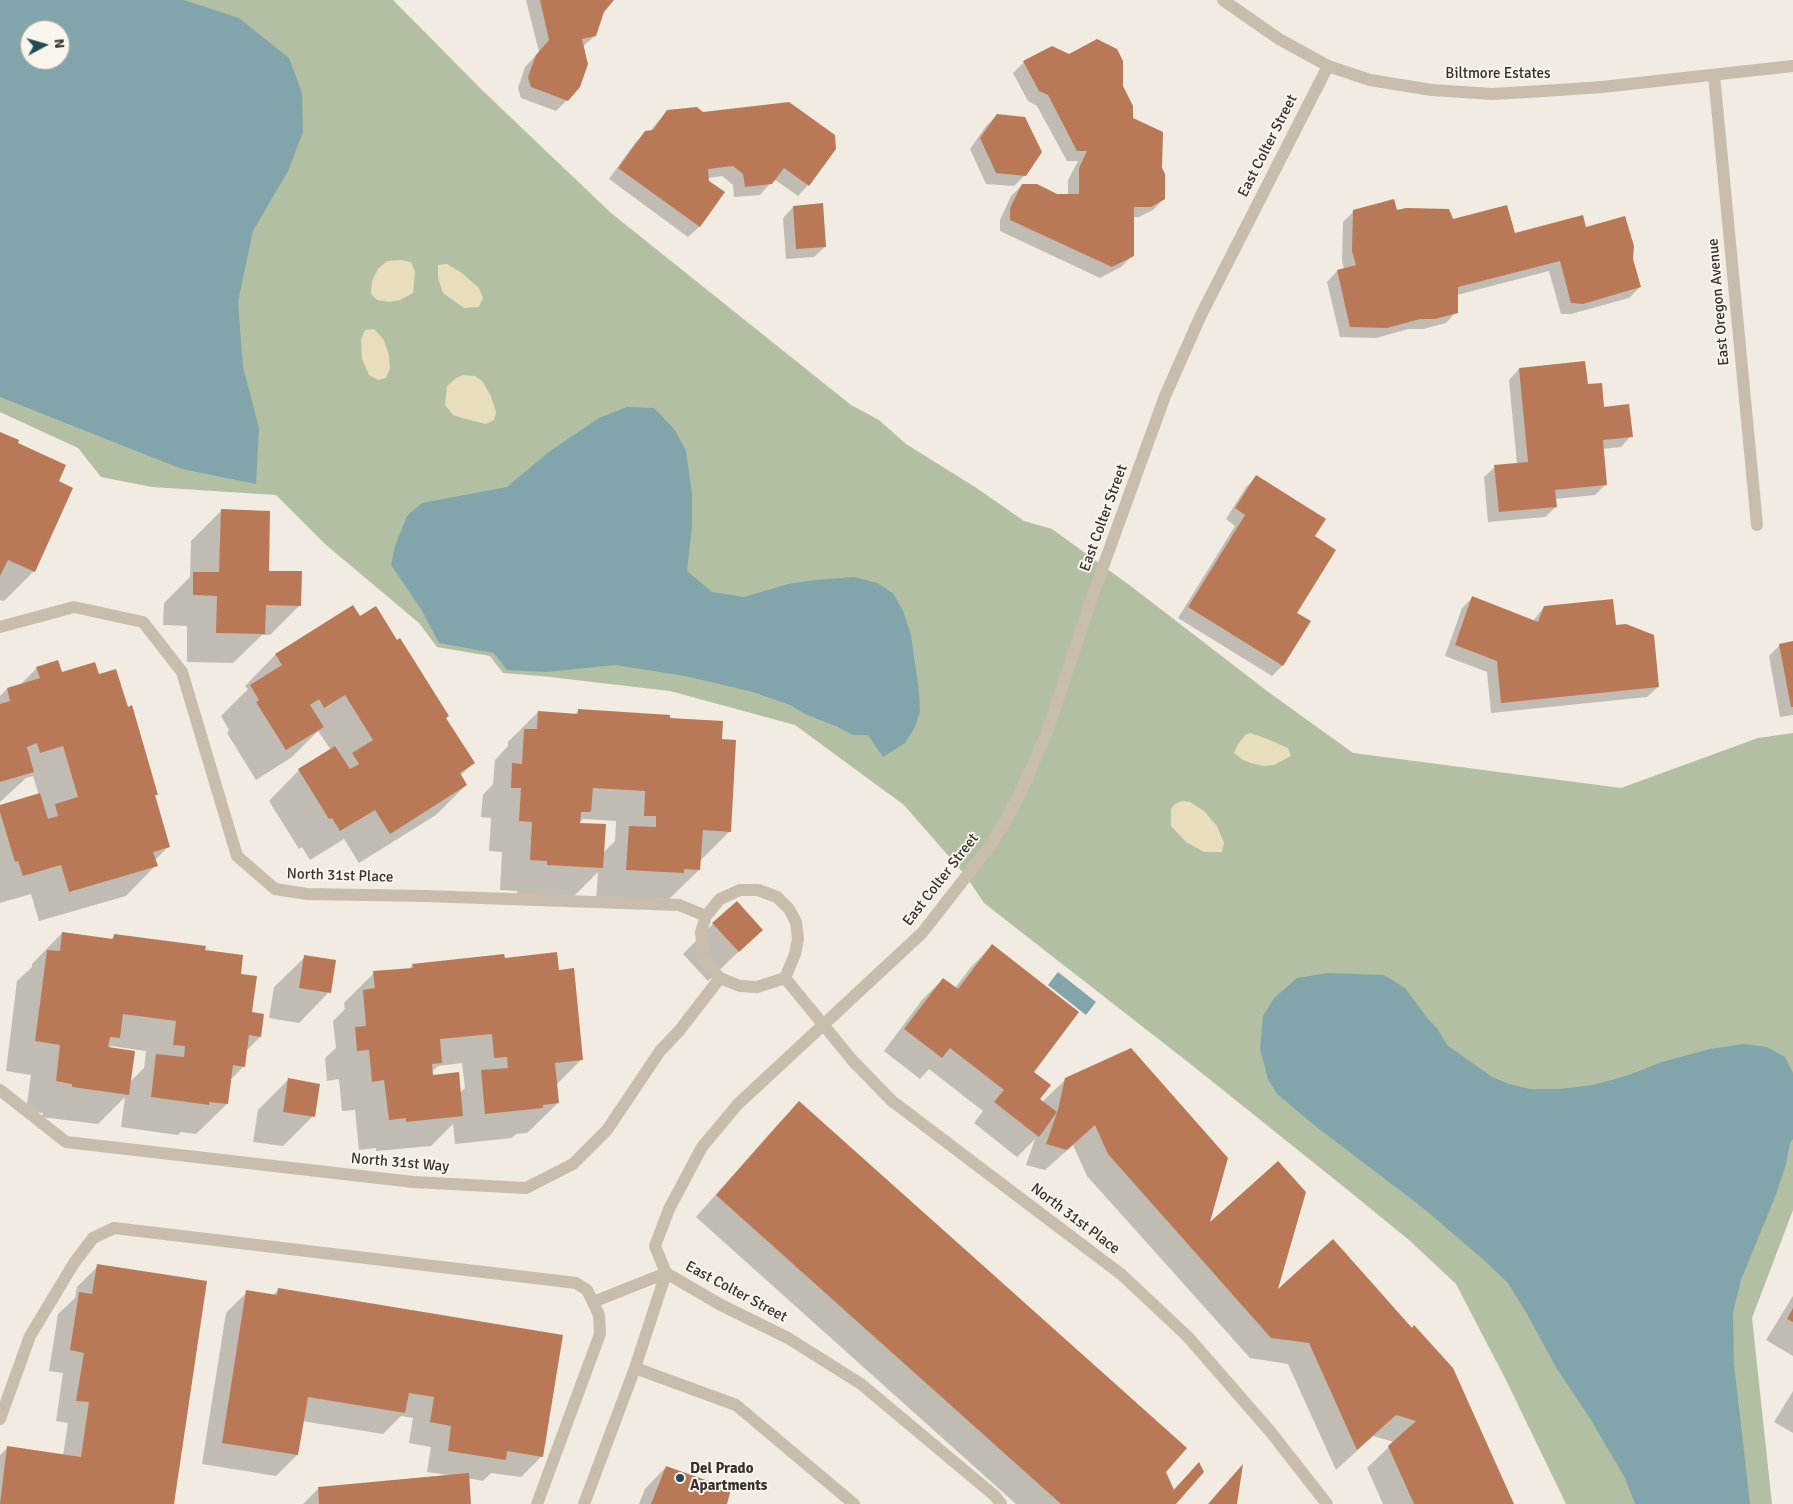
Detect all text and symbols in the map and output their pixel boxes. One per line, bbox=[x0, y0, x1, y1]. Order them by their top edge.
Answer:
north arrow bbox=[20, 20, 70, 70]
text: N bbox=[50, 38, 68, 49]
street label: Biltmore Estates bbox=[1445, 65, 1551, 83]
street label: East Colter Street bbox=[1234, 92, 1302, 200]
street label: East Oregon Avenue bbox=[1704, 238, 1734, 366]
street label: East Colter Street bbox=[1076, 462, 1132, 574]
street label: East Colter Street bbox=[899, 830, 983, 930]
street label: North 31st Place bbox=[286, 865, 394, 887]
street label: North 31st Way bbox=[350, 1150, 450, 1176]
street label: North 31st Place bbox=[1027, 1180, 1123, 1258]
street label: East Colter Street bbox=[682, 1258, 790, 1326]
place label: Del Prado Apartments bbox=[690, 1460, 768, 1495]
marker: Del Prado Apartments bbox=[674, 1472, 686, 1484]

